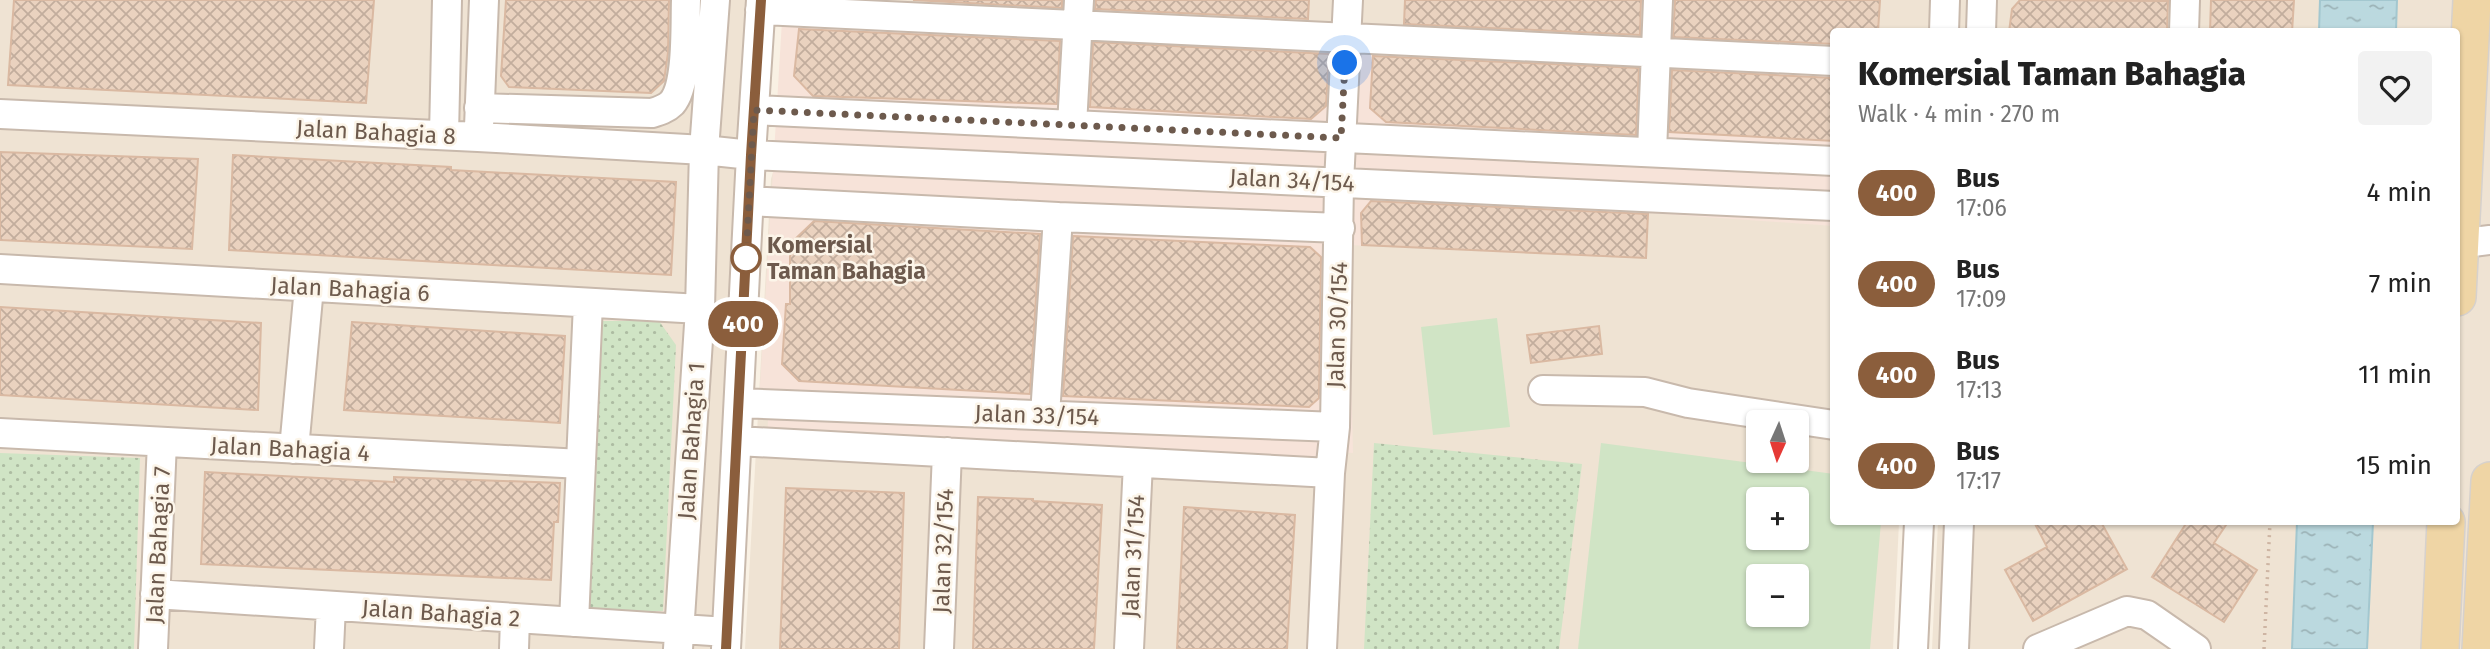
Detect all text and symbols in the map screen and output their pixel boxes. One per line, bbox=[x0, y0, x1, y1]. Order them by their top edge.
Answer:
your location bbox=[1327, 45, 1362, 80]
button: heart bbox=[2358, 51, 2432, 125]
text: Komersial Taman Bahagia bbox=[1858, 54, 2246, 94]
text: Walk · 4 min · 270 m bbox=[1858, 100, 2060, 128]
street label: Jalan Bahagia 8 bbox=[295, 114, 457, 150]
street label: Jalan 34/154 bbox=[1229, 163, 1355, 197]
text: Bus bbox=[1956, 163, 1999, 194]
text: 4 min bbox=[2366, 177, 2432, 208]
text: 400 bbox=[1876, 179, 1917, 207]
text: 17:06 bbox=[1956, 194, 2007, 222]
place label: Komersial Taman Bahagia bbox=[767, 231, 926, 285]
marker: Komersial Taman Bahagia bbox=[731, 243, 761, 273]
text: Bus bbox=[1956, 254, 1999, 285]
street label: Jalan 30/154 bbox=[1321, 261, 1353, 389]
text: 7 min bbox=[2369, 268, 2432, 299]
text: 400 bbox=[1876, 270, 1917, 298]
street label: Jalan Bahagia 6 bbox=[270, 271, 430, 307]
text: 17:09 bbox=[1956, 285, 2006, 313]
line badge: 400 bbox=[703, 301, 783, 347]
text: 400 bbox=[722, 310, 764, 338]
text: Bus bbox=[1956, 345, 1999, 376]
text: 11 min bbox=[2358, 359, 2432, 390]
text: 400 bbox=[1876, 361, 1917, 389]
street label: Jalan Bahagia 1 bbox=[672, 362, 710, 520]
text: 17:13 bbox=[1956, 376, 2002, 404]
street label: Jalan 33/154 bbox=[974, 399, 1100, 431]
north arrow bbox=[1746, 410, 1810, 472]
map controls bbox=[1746, 410, 1809, 627]
street label: Jalan Bahagia 4 bbox=[210, 431, 370, 467]
text: Bus bbox=[1956, 436, 1999, 467]
text: 15 min bbox=[2356, 450, 2432, 481]
text: 400 bbox=[1876, 452, 1917, 480]
street label: Jalan Bahagia 7 bbox=[140, 466, 176, 624]
text: 17:17 bbox=[1956, 467, 2001, 495]
button: + bbox=[1746, 487, 1809, 550]
street label: Jalan 32/154 bbox=[927, 488, 959, 614]
street label: Jalan 31/154 bbox=[1116, 494, 1150, 618]
button: − bbox=[1746, 564, 1809, 627]
street label: Jalan Bahagia 2 bbox=[361, 593, 521, 633]

